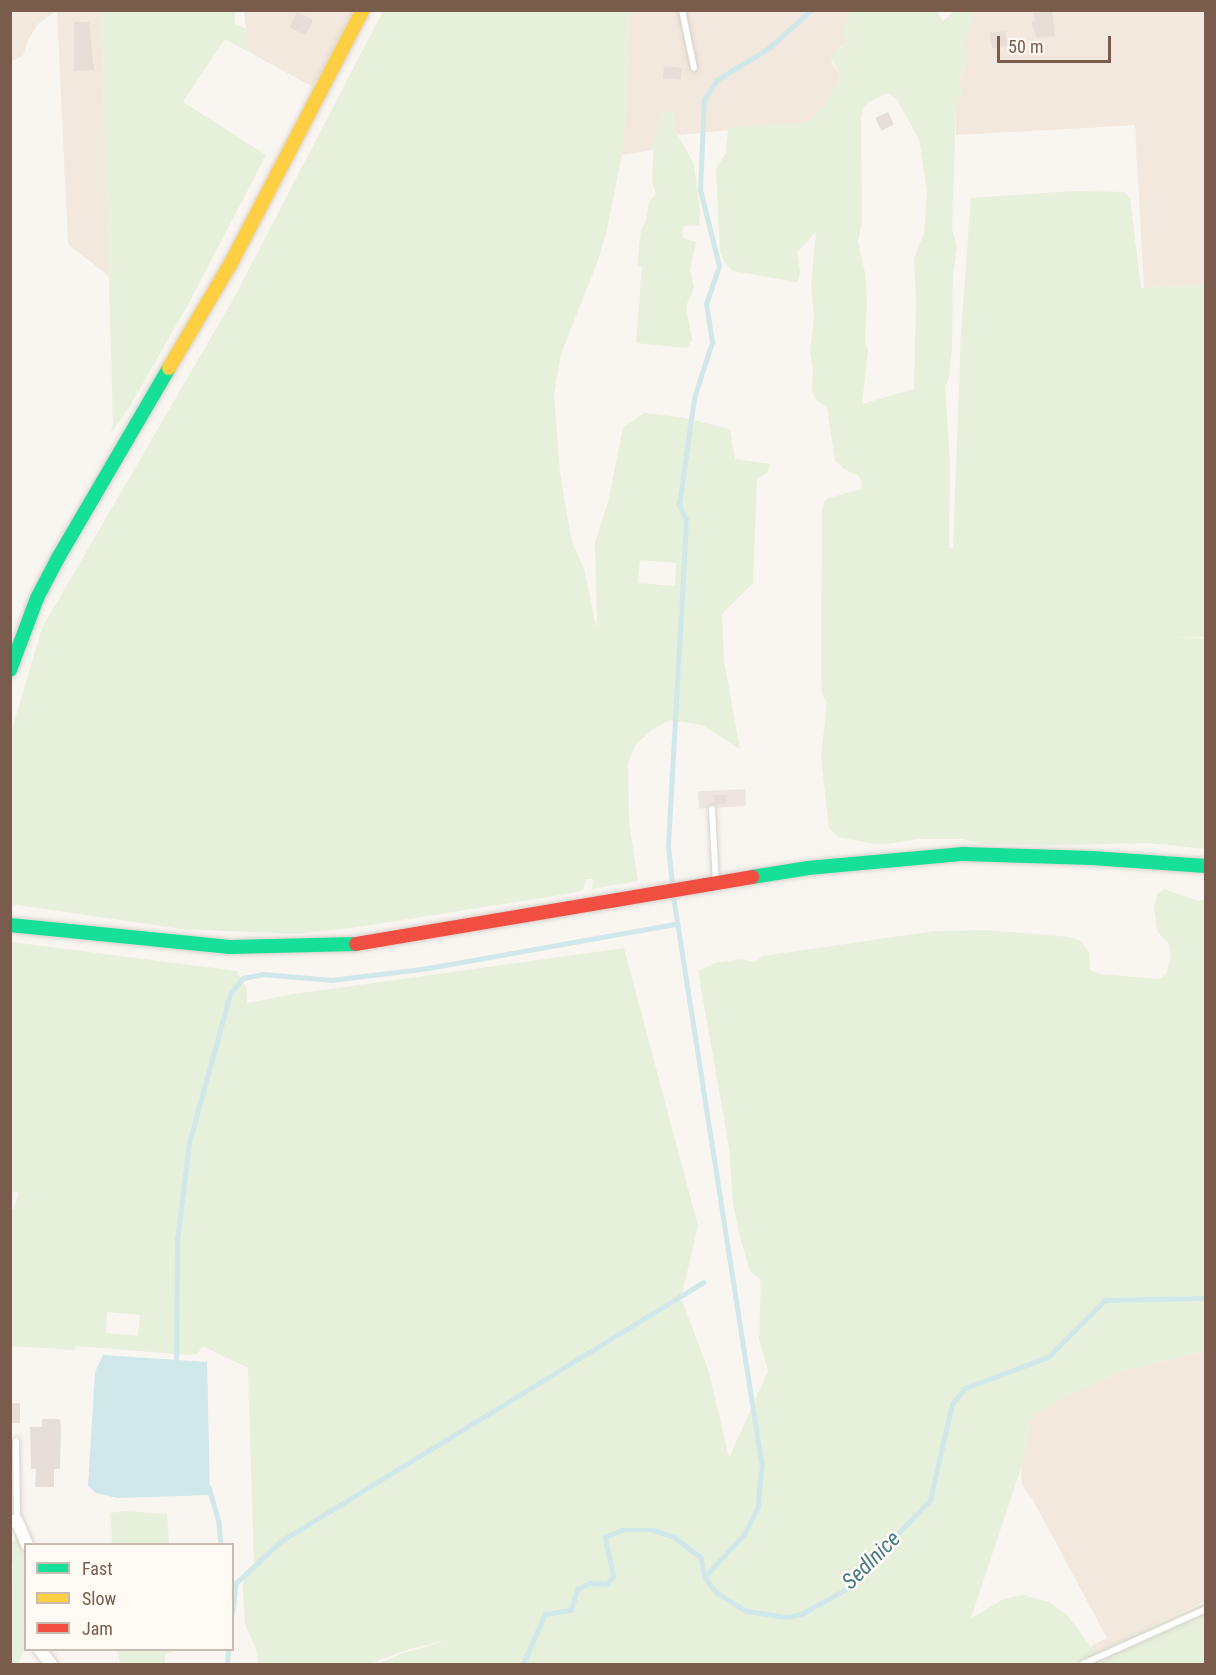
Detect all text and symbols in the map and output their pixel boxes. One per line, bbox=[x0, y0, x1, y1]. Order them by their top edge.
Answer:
scale bar bbox=[1000, 24, 1114, 62]
text: 50 m bbox=[1008, 36, 1043, 57]
water label: Sedlnice bbox=[836, 1525, 906, 1595]
legend bbox=[24, 1543, 234, 1651]
text: Fast bbox=[82, 1558, 113, 1579]
text: Slow bbox=[82, 1588, 116, 1609]
text: Jam bbox=[82, 1618, 113, 1639]

